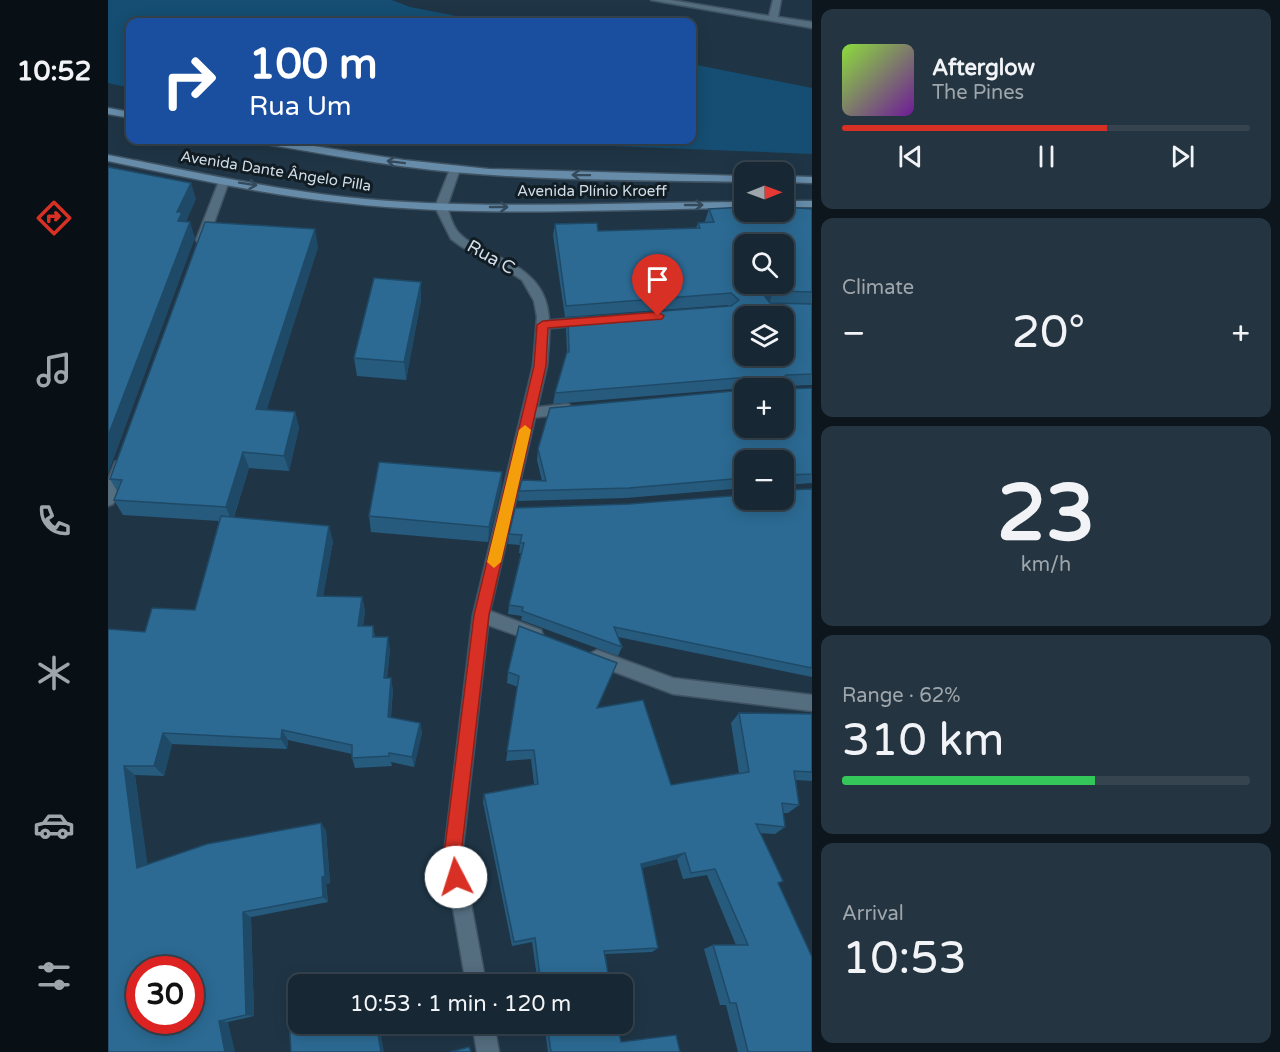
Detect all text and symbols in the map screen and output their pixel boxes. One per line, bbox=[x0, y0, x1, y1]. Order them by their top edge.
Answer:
text: 100 m bbox=[249, 39, 378, 90]
icon: right bbox=[150, 42, 228, 120]
text: 10:52 bbox=[17, 55, 91, 88]
text: Afterglow bbox=[932, 55, 1035, 81]
text: The Pines bbox=[932, 81, 1024, 105]
text: Rua Um bbox=[249, 90, 352, 123]
icon: previous bbox=[894, 140, 927, 173]
icon: pause bbox=[1030, 140, 1063, 173]
icon: next bbox=[1166, 140, 1199, 173]
street label: Avenida Dante Ângelo Pilla bbox=[179, 147, 373, 195]
one-way arrow bbox=[387, 156, 407, 167]
north arrow bbox=[734, 162, 794, 222]
map controls bbox=[734, 162, 794, 510]
one-way arrow bbox=[571, 169, 591, 181]
one-way arrow bbox=[238, 179, 257, 190]
street label: Avenida Plínio Kroeff bbox=[517, 182, 667, 200]
icon: directions bbox=[33, 197, 75, 239]
one-way arrow bbox=[684, 199, 704, 211]
one-way arrow bbox=[489, 201, 509, 213]
button: search bbox=[734, 234, 794, 294]
street label: Rua C bbox=[463, 235, 519, 279]
pin bbox=[632, 254, 683, 316]
icon: arrive bbox=[641, 263, 674, 296]
text: Climate bbox=[842, 276, 914, 300]
button: layers bbox=[734, 306, 794, 366]
text: 20° bbox=[1012, 306, 1085, 360]
text: − bbox=[842, 314, 866, 353]
text: + bbox=[1231, 314, 1250, 353]
icon: music bbox=[33, 349, 75, 391]
button: + bbox=[734, 378, 794, 438]
button: − bbox=[734, 450, 794, 510]
text: 23 bbox=[997, 467, 1095, 561]
icon: phone bbox=[33, 500, 75, 542]
text: km/h bbox=[1021, 553, 1071, 577]
icon: climate bbox=[33, 652, 75, 694]
text: Range · 62% bbox=[842, 684, 961, 708]
text: 310 km bbox=[842, 714, 1004, 768]
icon: car bbox=[33, 804, 75, 846]
position arrow bbox=[424, 845, 488, 909]
text: Arrival bbox=[842, 902, 904, 926]
text: 10:53 bbox=[842, 932, 967, 986]
icon: filters bbox=[33, 955, 75, 997]
speed limit sign: 30 bbox=[126, 956, 204, 1034]
text: 10:53 · 1 min · 120 m bbox=[350, 991, 571, 1017]

